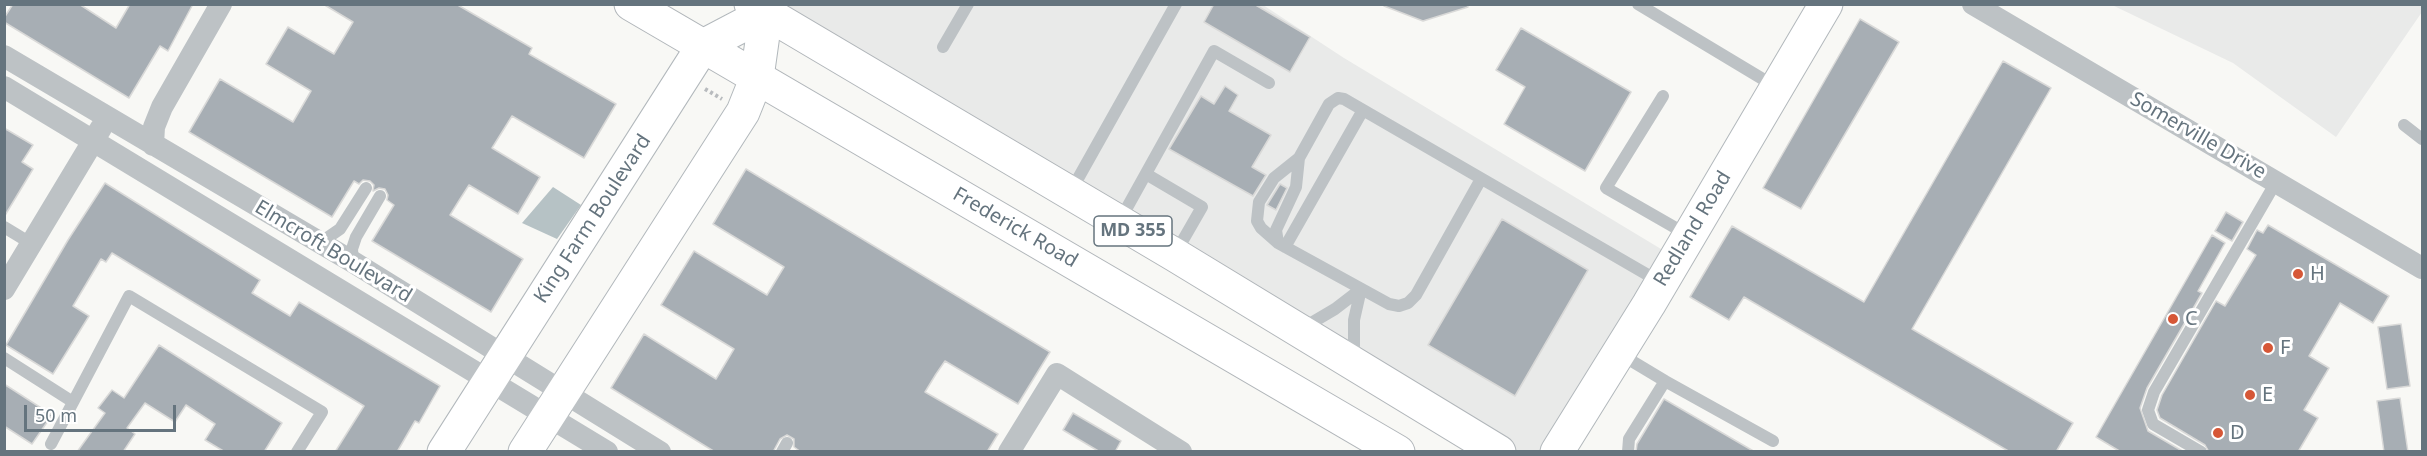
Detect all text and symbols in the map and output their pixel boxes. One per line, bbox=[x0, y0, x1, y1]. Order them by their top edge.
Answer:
street label: Somerville Drive bbox=[2126, 87, 2270, 185]
street label: King Farm Boulevard bbox=[530, 130, 656, 308]
street label: Redland Road bbox=[1649, 167, 1737, 291]
street label: Frederick Road bbox=[948, 183, 1082, 273]
street label: Elmcroft Boulevard bbox=[250, 196, 416, 308]
road number: MD 355 bbox=[1094, 216, 1172, 246]
place label: H bbox=[2310, 262, 2325, 286]
marker: H bbox=[2291, 267, 2305, 281]
place label: C bbox=[2185, 307, 2198, 331]
marker: C bbox=[2166, 312, 2180, 326]
place label: F bbox=[2280, 336, 2290, 360]
marker: F bbox=[2261, 341, 2275, 355]
place label: E bbox=[2262, 383, 2273, 407]
marker: E bbox=[2243, 388, 2257, 402]
scale bar bbox=[27, 393, 178, 431]
text: 50 m bbox=[35, 403, 77, 427]
place label: D bbox=[2230, 421, 2245, 445]
marker: D bbox=[2211, 426, 2225, 440]

